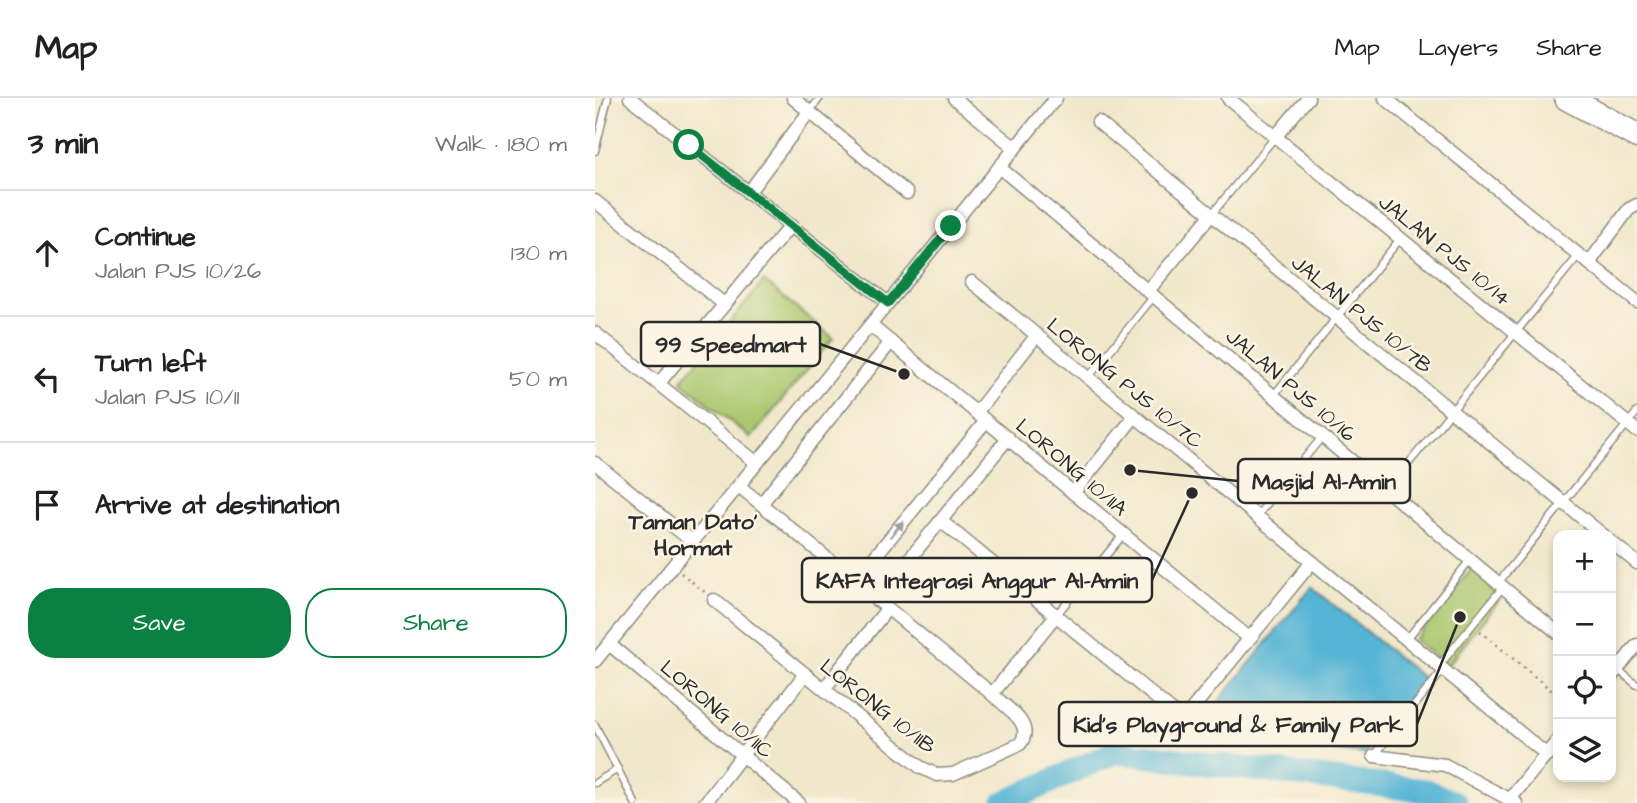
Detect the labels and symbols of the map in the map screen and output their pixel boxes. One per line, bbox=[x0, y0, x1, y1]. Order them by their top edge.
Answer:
route start bbox=[673, 129, 704, 160]
street label: JALAN PJS 10/14 bbox=[1372, 188, 1517, 313]
route end bbox=[935, 210, 966, 241]
street label: JALAN PJS 10/7B bbox=[1285, 248, 1438, 380]
street label: LORONG PJS 10/7C bbox=[1040, 311, 1209, 456]
callout: 99 Speedmart bbox=[641, 322, 820, 366]
street label: JALAN PJS 10/16 bbox=[1219, 322, 1362, 449]
text: 99 Speedmart bbox=[655, 329, 807, 361]
street label: LORONG 10/11A bbox=[1009, 412, 1134, 523]
callout: Masjid Al-Amin bbox=[1238, 459, 1410, 503]
text: Masjid Al-Amin bbox=[1252, 466, 1396, 498]
district label: Taman Dato' Hormat bbox=[628, 506, 758, 564]
one-way arrow bbox=[889, 520, 904, 537]
callout: KAFA Integrasi Anggur Al-Amin bbox=[802, 558, 1152, 602]
text: KAFA Integrasi Anggur Al-Amin bbox=[816, 565, 1139, 598]
street label: LORONG 10/11B bbox=[814, 652, 942, 761]
street label: LORONG 10/11C bbox=[654, 653, 780, 765]
callout: Kid's Playground & Family Park bbox=[1059, 702, 1417, 746]
text: Kid's Playground & Family Park bbox=[1073, 709, 1404, 743]

